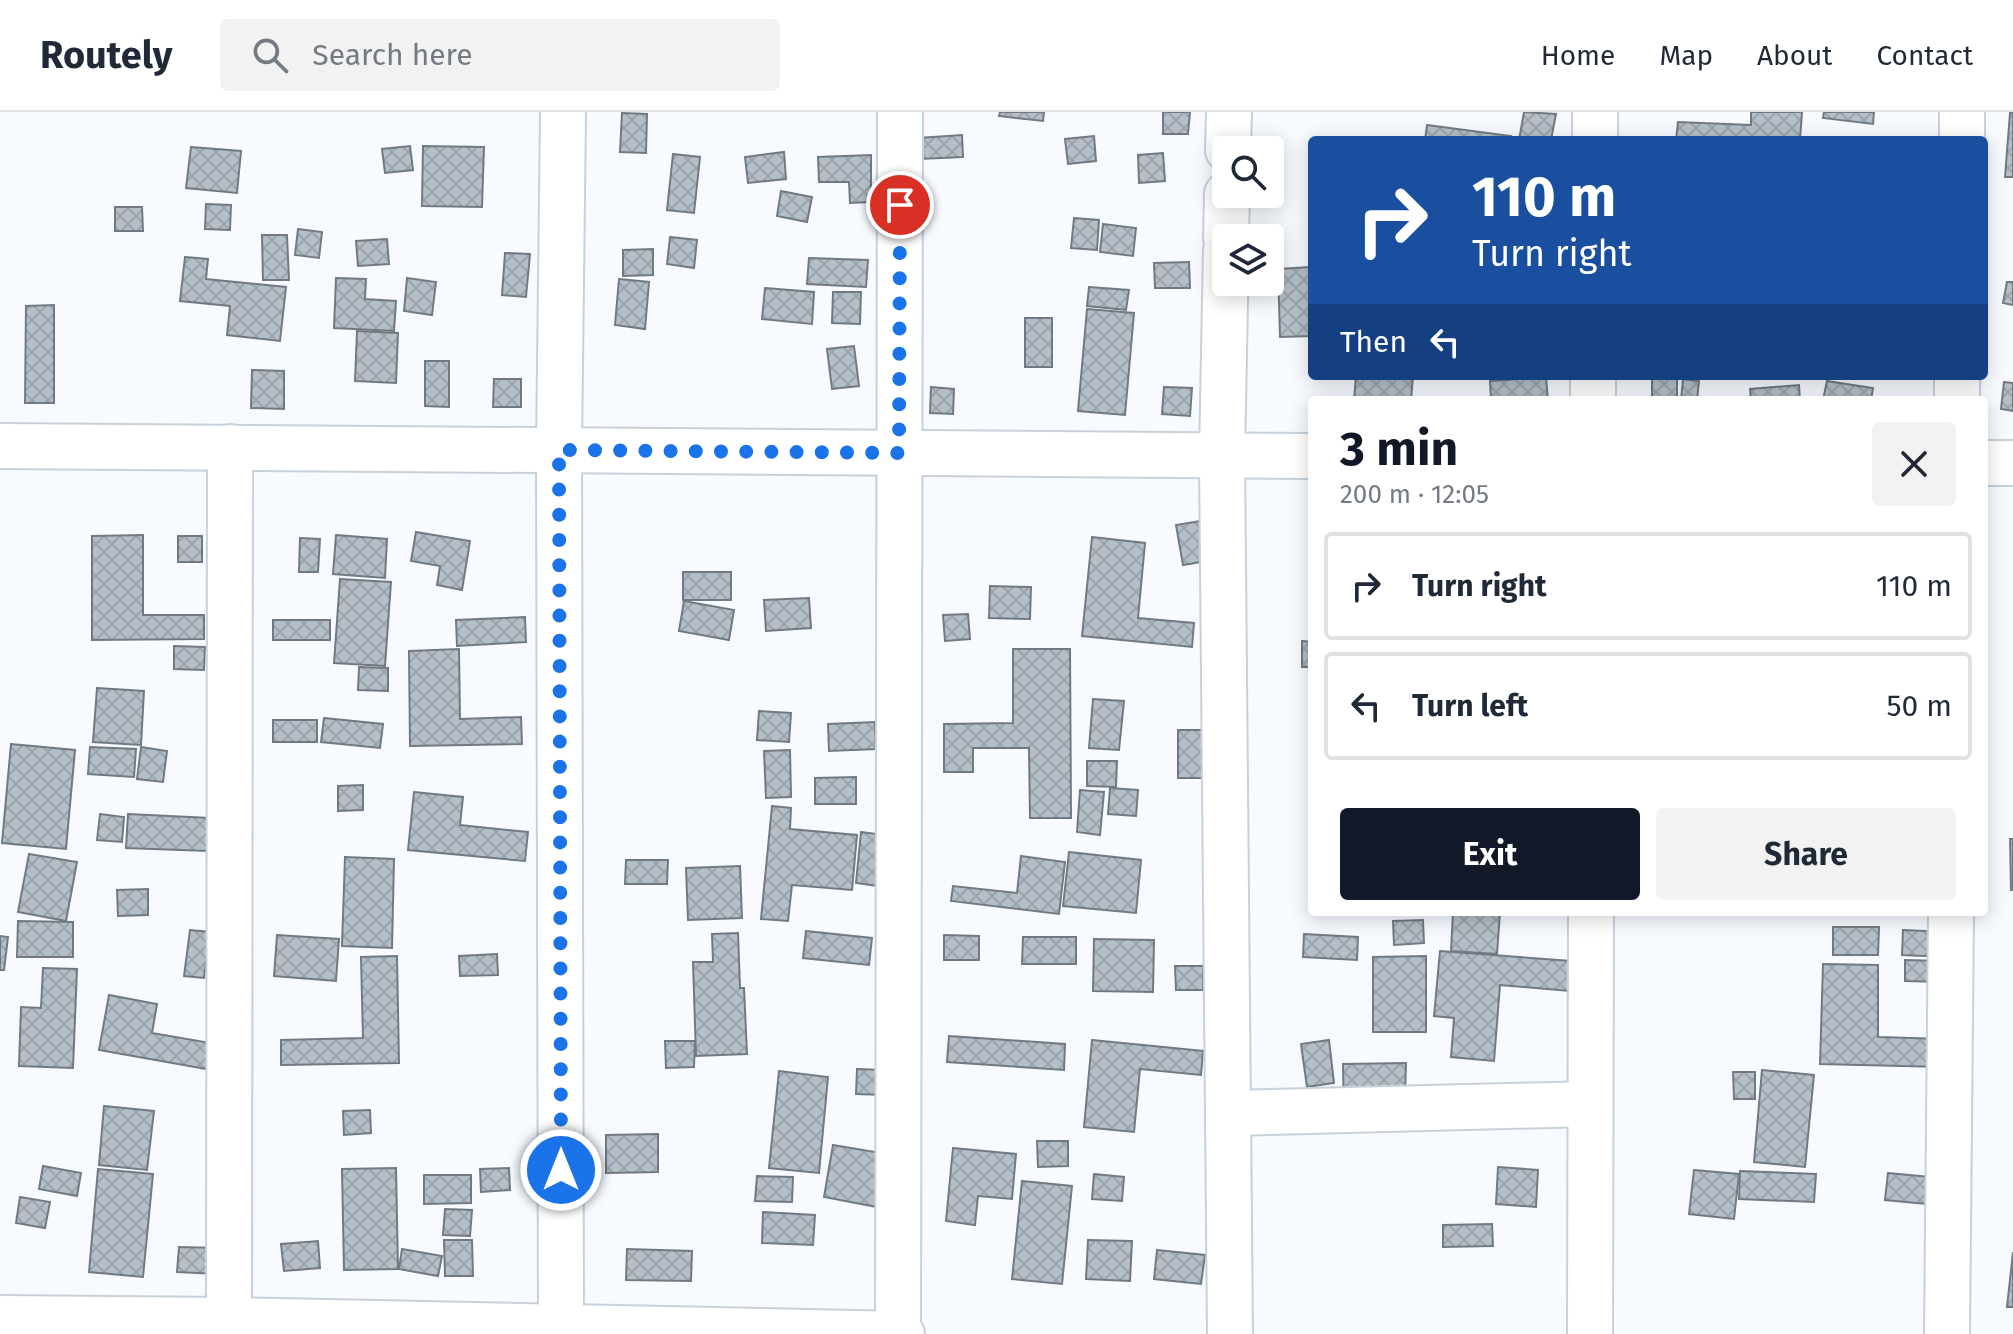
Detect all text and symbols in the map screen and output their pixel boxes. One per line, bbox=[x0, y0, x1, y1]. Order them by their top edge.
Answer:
search box bbox=[220, 19, 780, 91]
text: Routely bbox=[40, 32, 172, 78]
icon: search bbox=[248, 33, 292, 77]
text: Search here bbox=[312, 37, 473, 73]
text: Home bbox=[1541, 39, 1615, 72]
text: Map bbox=[1659, 39, 1713, 72]
text: About bbox=[1757, 39, 1832, 72]
text: Contact bbox=[1876, 39, 1973, 72]
map controls bbox=[1212, 136, 1284, 296]
button: search bbox=[1212, 136, 1284, 208]
text: 110 m bbox=[1472, 164, 1616, 231]
icon: right bbox=[1340, 168, 1444, 272]
pin bbox=[866, 171, 934, 239]
icon: arrive bbox=[878, 183, 922, 227]
button: layers bbox=[1212, 224, 1284, 296]
text: Turn right bbox=[1472, 232, 1632, 276]
icon: left bbox=[1423, 320, 1467, 364]
text: Then bbox=[1340, 324, 1407, 360]
text: 3 min bbox=[1340, 420, 1458, 478]
button: close bbox=[1872, 422, 1956, 506]
text: 200 m · 12:05 bbox=[1340, 479, 1489, 510]
icon: right bbox=[1344, 564, 1388, 608]
text: Turn right bbox=[1412, 568, 1547, 604]
text: 110 m bbox=[1876, 568, 1952, 604]
icon: left bbox=[1344, 684, 1388, 728]
text: Turn left bbox=[1412, 688, 1528, 724]
text: 50 m bbox=[1887, 688, 1952, 724]
button: Exit bbox=[1340, 808, 1640, 900]
button: Share bbox=[1656, 808, 1956, 900]
position arrow bbox=[519, 1128, 603, 1212]

